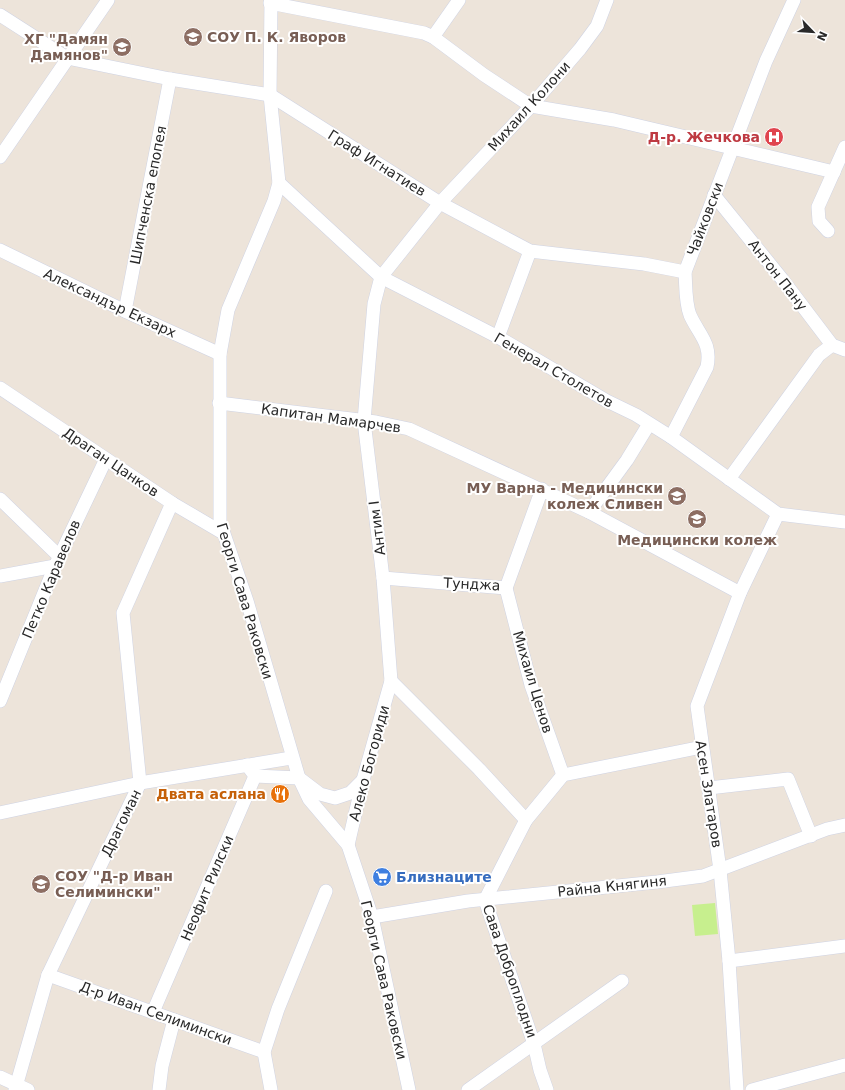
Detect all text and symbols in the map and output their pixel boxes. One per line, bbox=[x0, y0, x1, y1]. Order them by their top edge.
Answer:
north arrow bbox=[793, 12, 833, 52]
school or university icon: СОУ П. К. Яворов bbox=[182, 26, 204, 48]
place label: СОУ П. К. Яворов bbox=[207, 29, 346, 45]
text: N bbox=[814, 29, 829, 43]
place label: ХГ "Дамян Дамянов" bbox=[24, 31, 108, 63]
school or university icon: ХГ "Дамян Дамянов" bbox=[111, 36, 133, 58]
street label: Михаил Колони bbox=[485, 58, 573, 154]
street label: Шипченска епопея bbox=[127, 124, 169, 266]
hospital icon: Д-р. Жечкова bbox=[763, 126, 785, 148]
street label: Граф Игнатиев bbox=[325, 127, 429, 199]
place label: Д-р. Жечкова bbox=[648, 129, 760, 145]
street label: Чайковски bbox=[684, 180, 726, 258]
street label: Антон Пану bbox=[745, 236, 811, 314]
street label: Александър Екзарх bbox=[41, 265, 179, 341]
street label: Генерал Столетов bbox=[492, 329, 616, 411]
street label: Капитан Мамарчев bbox=[260, 400, 402, 436]
street label: Драган Цанков bbox=[60, 424, 162, 500]
place label: МУ Варна - Медицински колеж Сливен bbox=[467, 480, 663, 512]
school or university icon: МУ Варна - Медицински колеж Сливен bbox=[666, 485, 688, 507]
street label: Антим I bbox=[366, 500, 388, 556]
school or university icon: Медицински колеж bbox=[686, 508, 708, 530]
street label: Петко Каравелов bbox=[19, 517, 83, 641]
street label: Георги Сава Раковски bbox=[214, 521, 276, 681]
place label: Медицински колеж bbox=[617, 532, 777, 548]
street label: Тунджа bbox=[442, 574, 501, 593]
street label: Михаил Ценов bbox=[510, 629, 556, 735]
street label: Алеко Богориди bbox=[346, 703, 392, 823]
street label: Асен Златаров bbox=[693, 739, 725, 849]
restaurant icon: Двата аслана bbox=[269, 783, 291, 805]
place label: Двата аслана bbox=[156, 786, 266, 802]
street label: Драгоман bbox=[98, 787, 144, 859]
street label: Неофит Рилски bbox=[178, 833, 236, 943]
supermarket icon: Близнаците bbox=[371, 866, 393, 888]
place label: СОУ "Д-р Иван Селимински" bbox=[55, 868, 173, 900]
place label: Близнаците bbox=[396, 869, 492, 885]
street label: Райна Княгиня bbox=[557, 872, 667, 900]
school or university icon: СОУ "Д-р Иван Селимински" bbox=[30, 873, 52, 895]
street label: Георги Сава Раковски bbox=[358, 899, 410, 1061]
street label: Сава Доброплодни bbox=[480, 902, 540, 1040]
street label: Д-р Иван Селимински bbox=[78, 978, 234, 1048]

